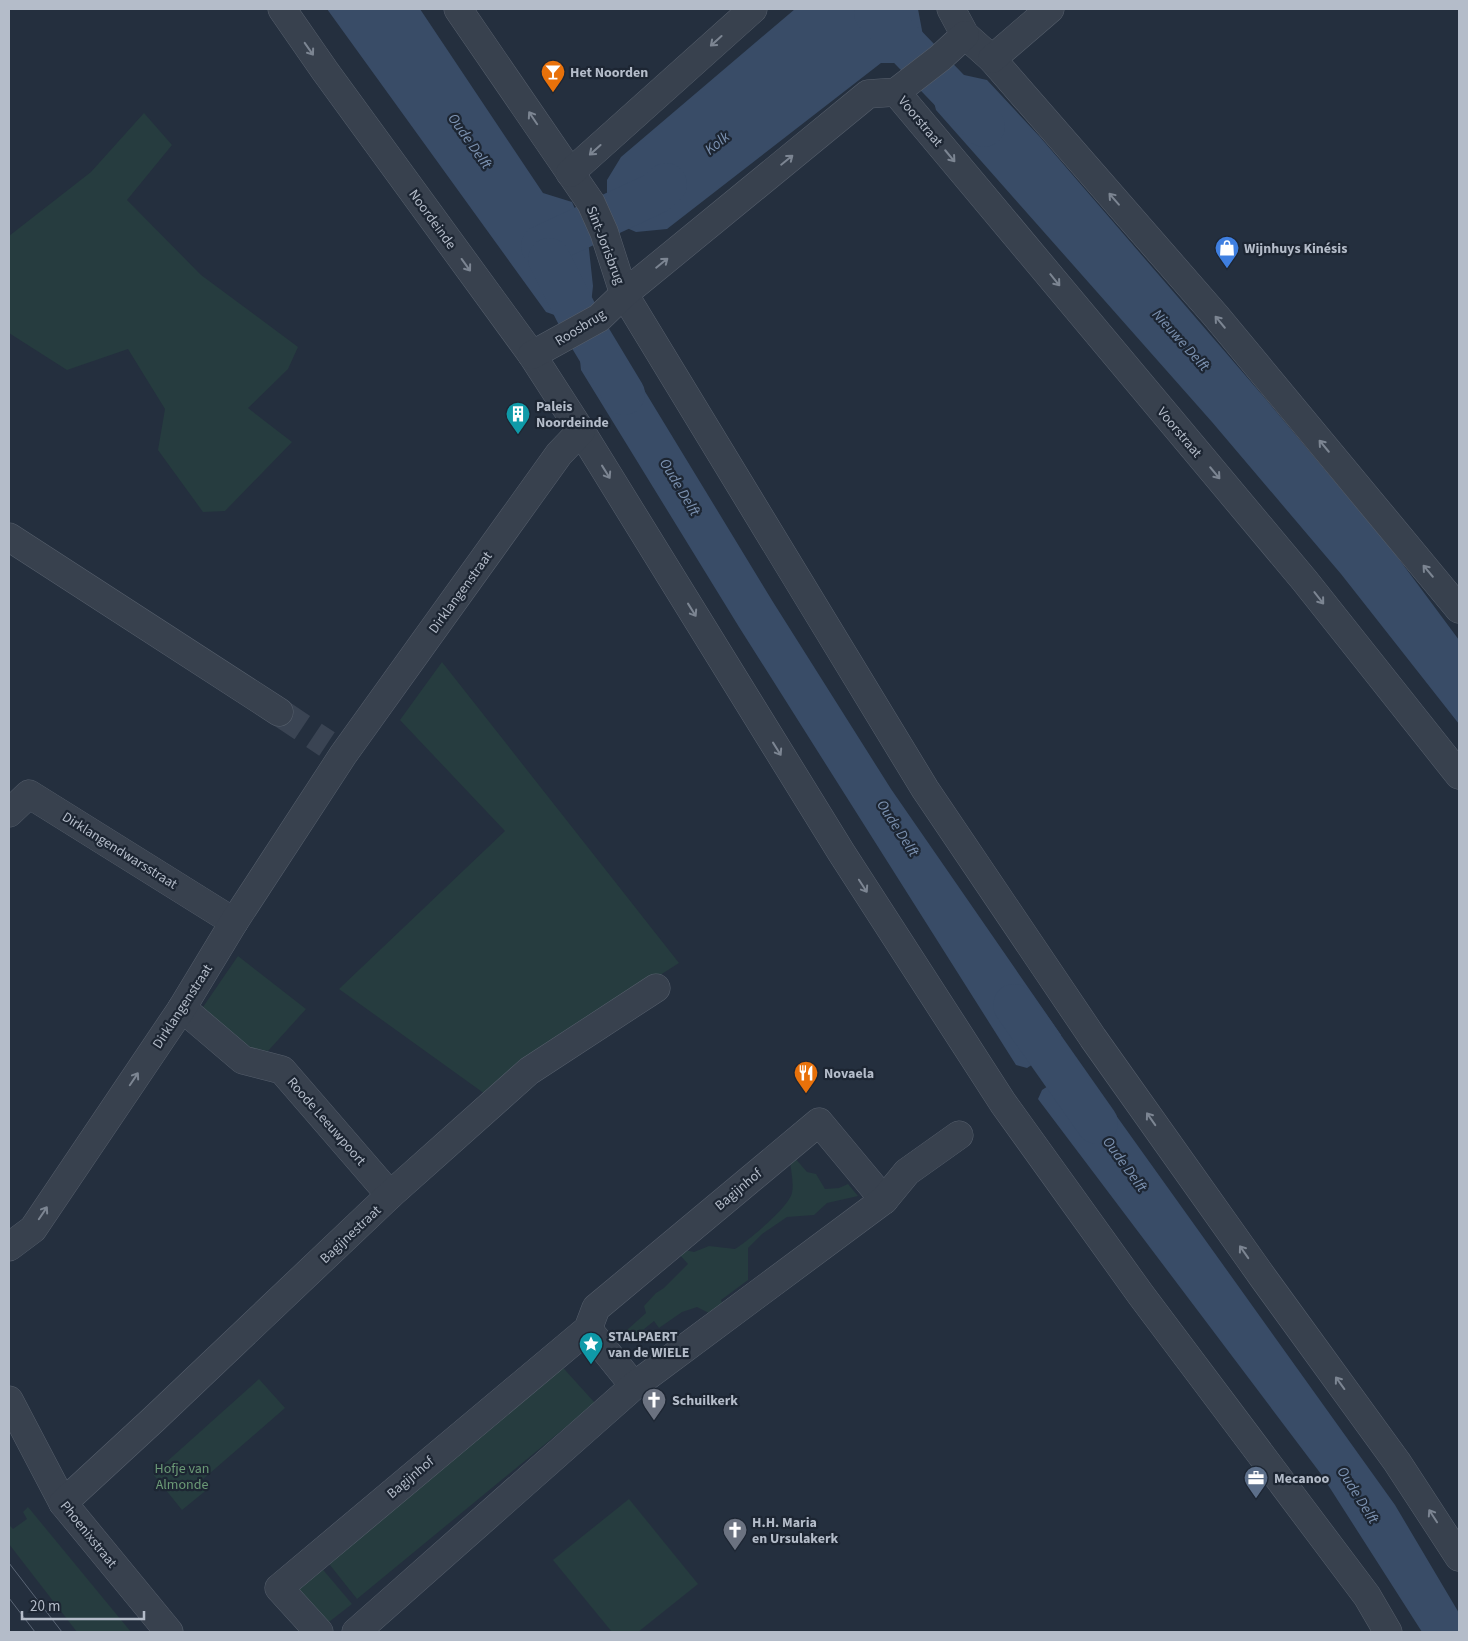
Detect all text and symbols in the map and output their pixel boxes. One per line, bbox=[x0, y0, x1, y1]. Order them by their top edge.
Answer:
one-way arrow bbox=[710, 35, 723, 47]
one-way arrow bbox=[304, 42, 314, 56]
bar icon: Het Noorden bbox=[540, 59, 566, 93]
place label: Het Noorden bbox=[570, 63, 648, 83]
street label: Voorstraat bbox=[893, 92, 948, 151]
water label: Oude Delft bbox=[443, 109, 497, 174]
one-way arrow bbox=[528, 111, 538, 125]
water label: Kolk bbox=[700, 126, 735, 160]
one-way arrow bbox=[589, 144, 602, 156]
one-way arrow bbox=[945, 149, 956, 162]
one-way arrow bbox=[781, 154, 794, 165]
street label: Noordeinde bbox=[404, 186, 461, 254]
one-way arrow bbox=[1108, 193, 1119, 206]
street label: Sint-Jorisbrug bbox=[581, 203, 629, 288]
shop icon: Wijnhuys Kinésis bbox=[1214, 235, 1240, 269]
place label: Wijnhuys Kinésis bbox=[1244, 239, 1347, 259]
one-way arrow bbox=[655, 257, 668, 268]
one-way arrow bbox=[461, 258, 472, 271]
one-way arrow bbox=[1049, 274, 1061, 287]
street label: Roosbrug bbox=[551, 305, 610, 351]
water label: Nieuwe Delft bbox=[1147, 305, 1215, 376]
one-way arrow bbox=[1215, 315, 1226, 328]
place label: Paleis Noordeinde bbox=[536, 397, 609, 433]
building icon: Paleis Noordeinde bbox=[505, 401, 531, 435]
street label: Voorstraat bbox=[1152, 403, 1207, 462]
one-way arrow bbox=[1319, 440, 1330, 453]
water label: Oude Delft bbox=[654, 455, 705, 521]
one-way arrow bbox=[601, 465, 612, 479]
one-way arrow bbox=[1209, 466, 1220, 479]
street label: Dirklangenstraat bbox=[424, 547, 498, 638]
one-way arrow bbox=[1423, 565, 1434, 578]
one-way arrow bbox=[1313, 591, 1324, 604]
one-way arrow bbox=[687, 603, 697, 617]
one-way arrow bbox=[773, 741, 783, 755]
water label: Oude Delft bbox=[871, 796, 924, 861]
street label: Dirklangendwarsstraat bbox=[58, 807, 181, 895]
one-way arrow bbox=[858, 879, 868, 893]
street label: Dirklangenstraat bbox=[148, 960, 218, 1053]
restaurant icon: Novaela bbox=[793, 1060, 819, 1094]
place label: Novaela bbox=[824, 1064, 874, 1084]
one-way arrow bbox=[129, 1072, 139, 1086]
street label: Roode Leeuwpoort bbox=[282, 1073, 370, 1170]
one-way arrow bbox=[1145, 1113, 1156, 1126]
water label: Oude Delft bbox=[1097, 1132, 1152, 1197]
street label: Bagijnhof bbox=[711, 1163, 767, 1215]
street label: Bagijnestraat bbox=[316, 1201, 386, 1268]
one-way arrow bbox=[38, 1207, 48, 1221]
one-way arrow bbox=[1239, 1245, 1249, 1259]
place label: STALPAERT van de WIELE bbox=[608, 1327, 690, 1363]
place icon: STALPAERT van de WIELE bbox=[578, 1331, 604, 1365]
one-way arrow bbox=[1334, 1377, 1345, 1390]
church icon: Schuilkerk bbox=[641, 1387, 667, 1421]
place label: Schuilkerk bbox=[672, 1391, 738, 1411]
street label: Bagijnhof bbox=[383, 1451, 439, 1503]
park label: Hofje van Almonde bbox=[155, 1459, 209, 1495]
water label: Oude Delft bbox=[1332, 1463, 1384, 1528]
office icon: Mecanoo bbox=[1243, 1465, 1269, 1499]
place label: Mecanoo bbox=[1274, 1469, 1329, 1489]
street label: Phoenixstraat bbox=[55, 1497, 122, 1573]
one-way arrow bbox=[1427, 1510, 1437, 1524]
place label: H.H. Maria en Ursulakerk bbox=[752, 1513, 838, 1549]
church icon: H.H. Maria en Ursulakerk bbox=[722, 1517, 748, 1551]
scale bar bbox=[22, 1588, 145, 1620]
text: 20 m bbox=[30, 1596, 60, 1617]

